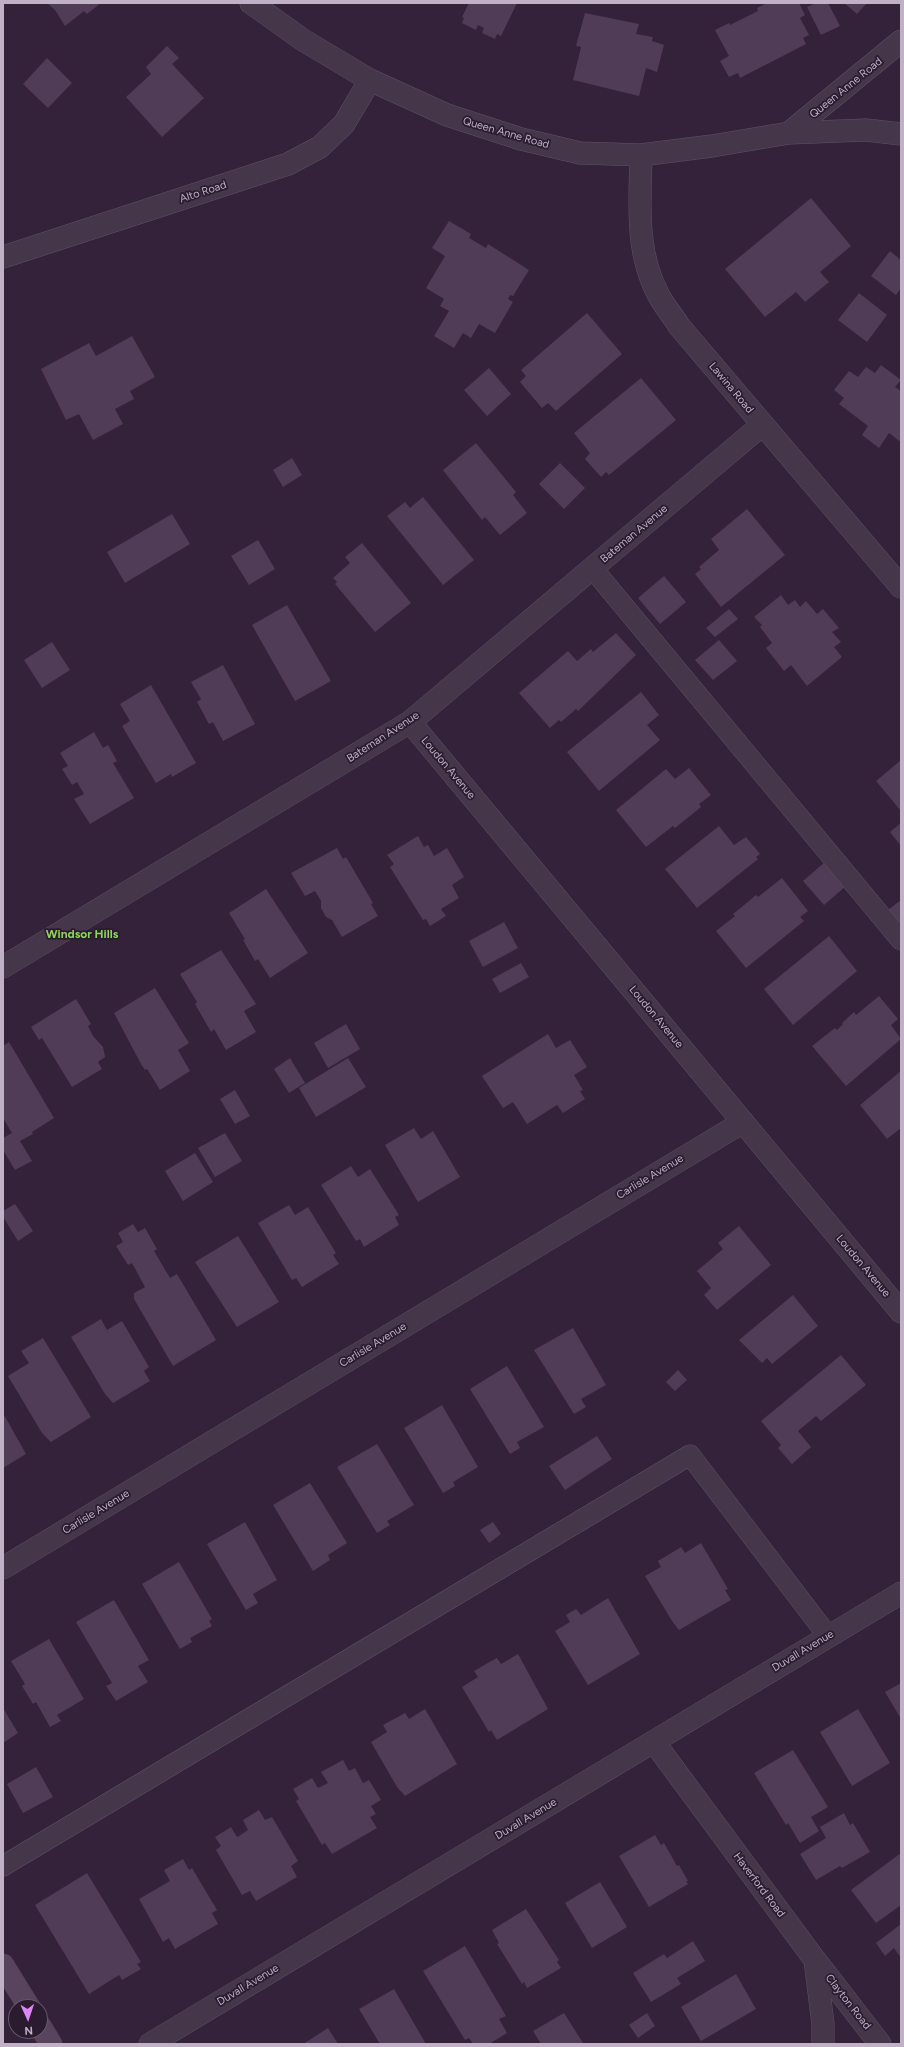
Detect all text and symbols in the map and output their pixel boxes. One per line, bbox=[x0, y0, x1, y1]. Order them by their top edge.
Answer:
street label: Queen Anne Road bbox=[807, 55, 885, 121]
street label: Queen Anne Road bbox=[461, 114, 551, 152]
street label: Alto Road bbox=[178, 178, 228, 206]
street label: Lawina Road bbox=[706, 360, 756, 416]
street label: Bateman Avenue bbox=[598, 502, 670, 566]
street label: Bateman Avenue bbox=[344, 709, 422, 765]
street label: Loudon Avenue bbox=[418, 734, 478, 802]
district label: Windsor Hills bbox=[46, 927, 118, 941]
street label: Loudon Avenue bbox=[626, 983, 686, 1051]
street label: Carlisle Avenue bbox=[614, 1152, 686, 1202]
street label: Loudon Avenue bbox=[833, 1232, 893, 1300]
street label: Carlisle Avenue bbox=[337, 1320, 409, 1370]
street label: Carlisle Avenue bbox=[60, 1487, 132, 1537]
street label: Duvall Avenue bbox=[770, 1627, 836, 1675]
street label: Duvall Avenue bbox=[493, 1795, 559, 1843]
street label: Haverford Road bbox=[730, 1850, 788, 1920]
street label: Duvall Avenue bbox=[215, 1961, 281, 2009]
street label: Clayton Road bbox=[822, 1972, 874, 2032]
north arrow bbox=[8, 1999, 48, 2039]
text: N bbox=[24, 2024, 33, 2037]

